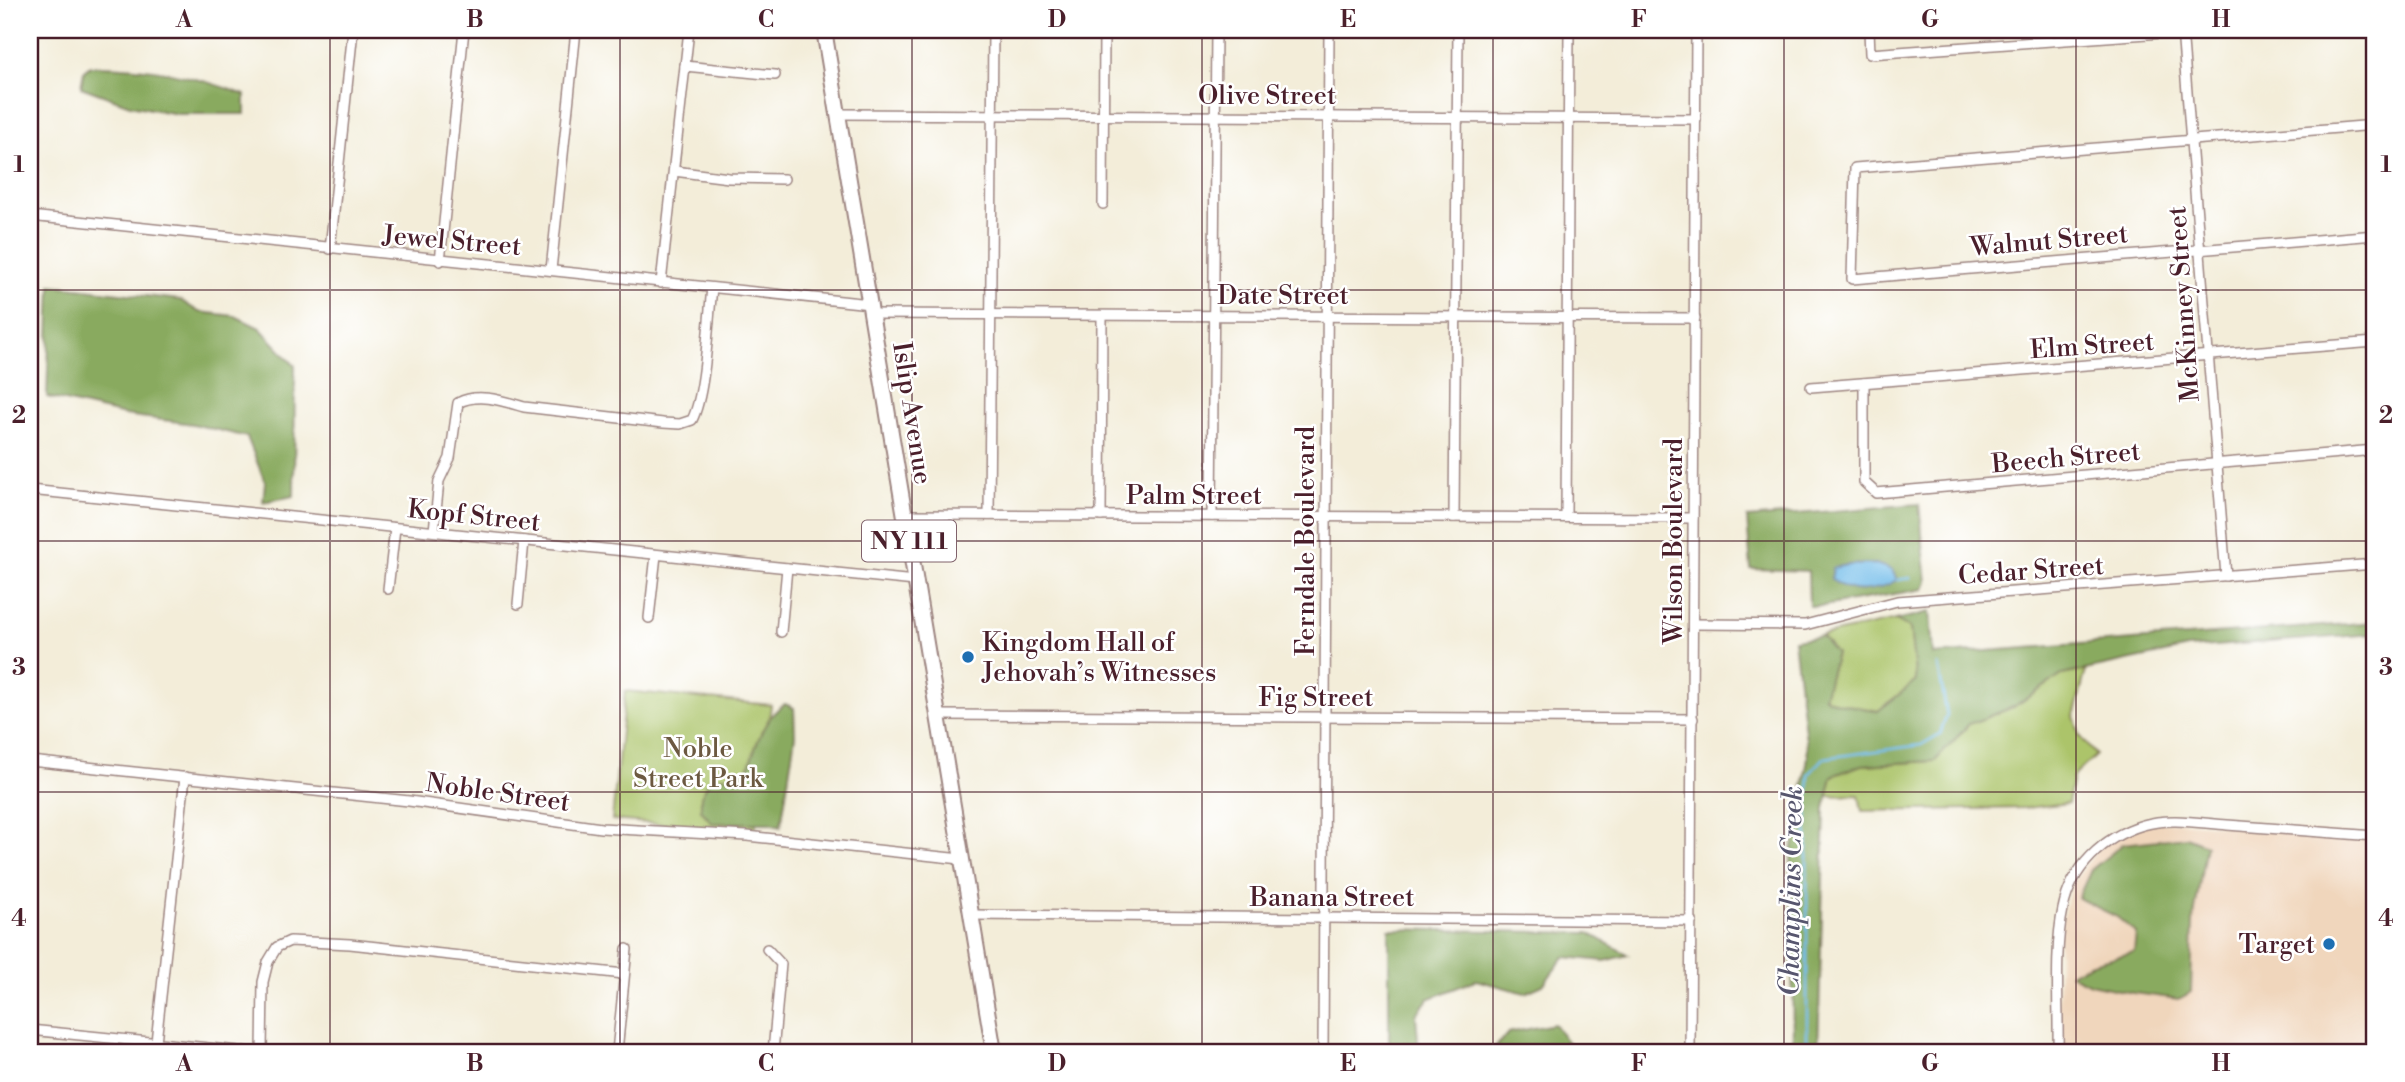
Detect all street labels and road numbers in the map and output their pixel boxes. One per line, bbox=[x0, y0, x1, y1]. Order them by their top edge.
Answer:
street label: Olive Street bbox=[1198, 80, 1336, 112]
street label: McKinney Street bbox=[2161, 205, 2207, 403]
street label: Walnut Street bbox=[1968, 218, 2129, 264]
street label: Jewel Street bbox=[380, 219, 522, 263]
street label: Date Street bbox=[1217, 280, 1349, 312]
street label: Elm Street bbox=[2029, 326, 2155, 366]
street label: Islip Avenue bbox=[885, 340, 939, 487]
street label: Ferndale Boulevard bbox=[1290, 426, 1322, 656]
street label: Beech Street bbox=[1990, 436, 2142, 481]
street label: Wilson Boulevard bbox=[1658, 438, 1690, 645]
street label: Palm Street bbox=[1126, 480, 1262, 512]
street label: Kopf Street bbox=[406, 493, 542, 539]
road number: NY 111 bbox=[862, 520, 956, 562]
street label: Cedar Street bbox=[1957, 550, 2105, 592]
street label: Fig Street bbox=[1259, 682, 1373, 714]
street label: Noble Street bbox=[424, 767, 572, 819]
street label: Banana Street bbox=[1249, 882, 1414, 914]

